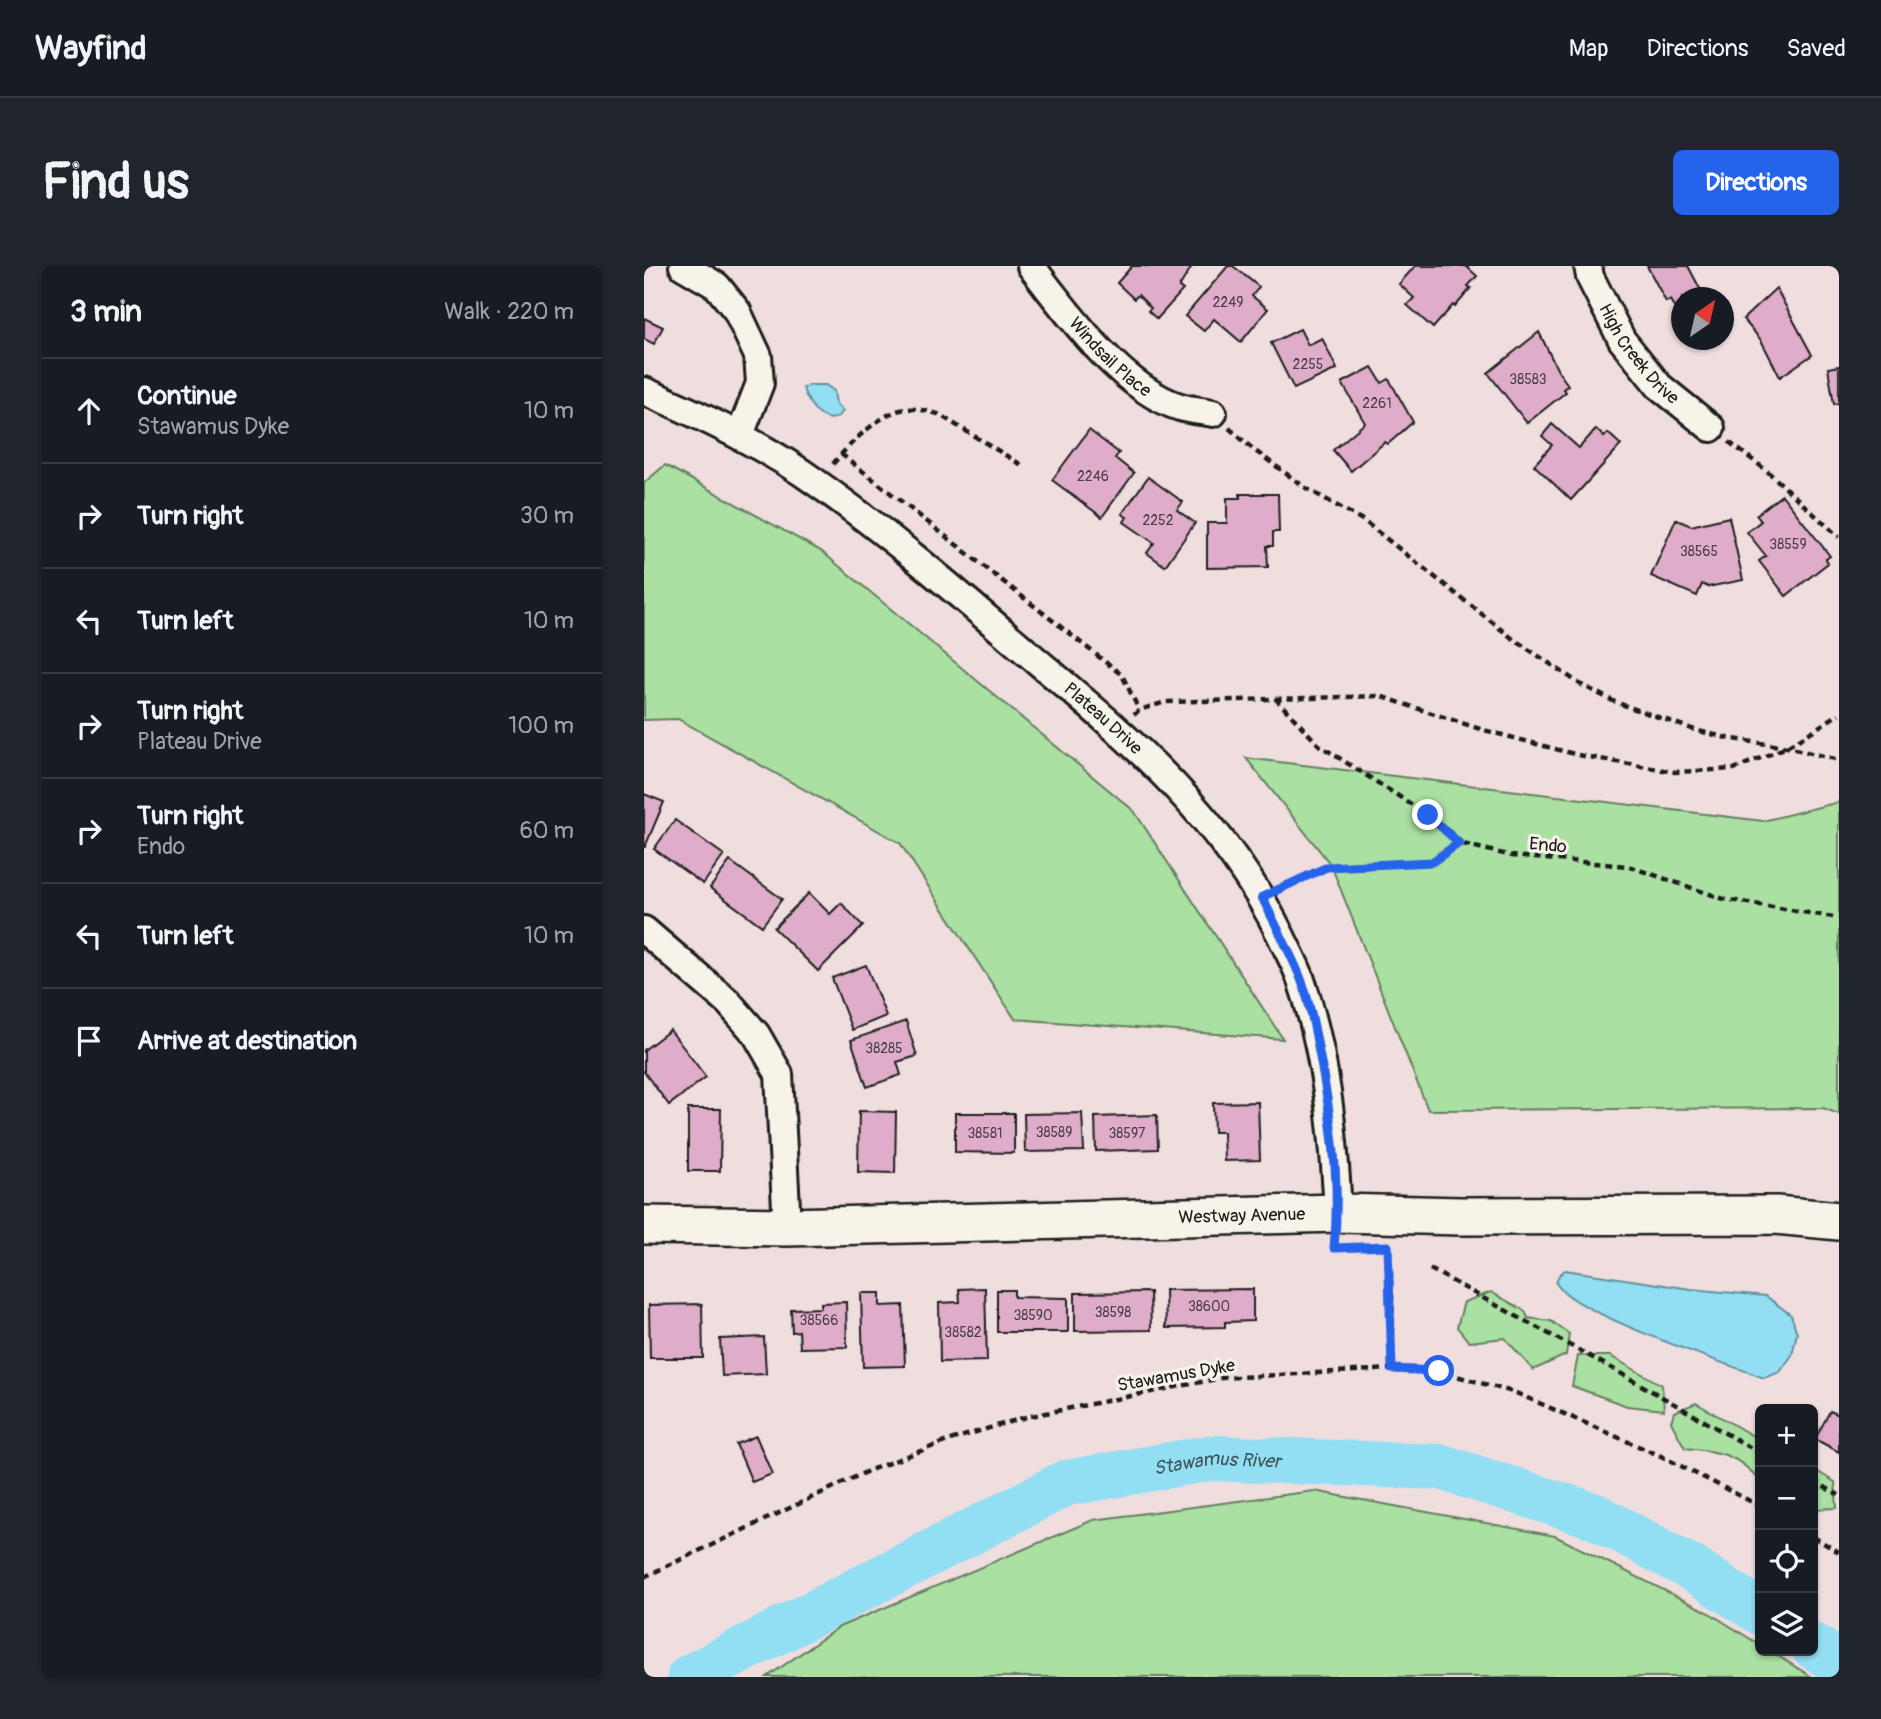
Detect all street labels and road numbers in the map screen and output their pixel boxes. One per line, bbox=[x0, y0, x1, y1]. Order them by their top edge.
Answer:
street label: High Creek Drive bbox=[1593, 300, 1684, 410]
street label: Windsail Place bbox=[1064, 313, 1156, 402]
street label: Plateau Drive bbox=[1059, 678, 1147, 760]
street label: Endo bbox=[1528, 832, 1568, 859]
street label: Westway Avenue bbox=[1178, 1203, 1306, 1229]
street label: Stawamus Dyke bbox=[1116, 1354, 1237, 1397]

